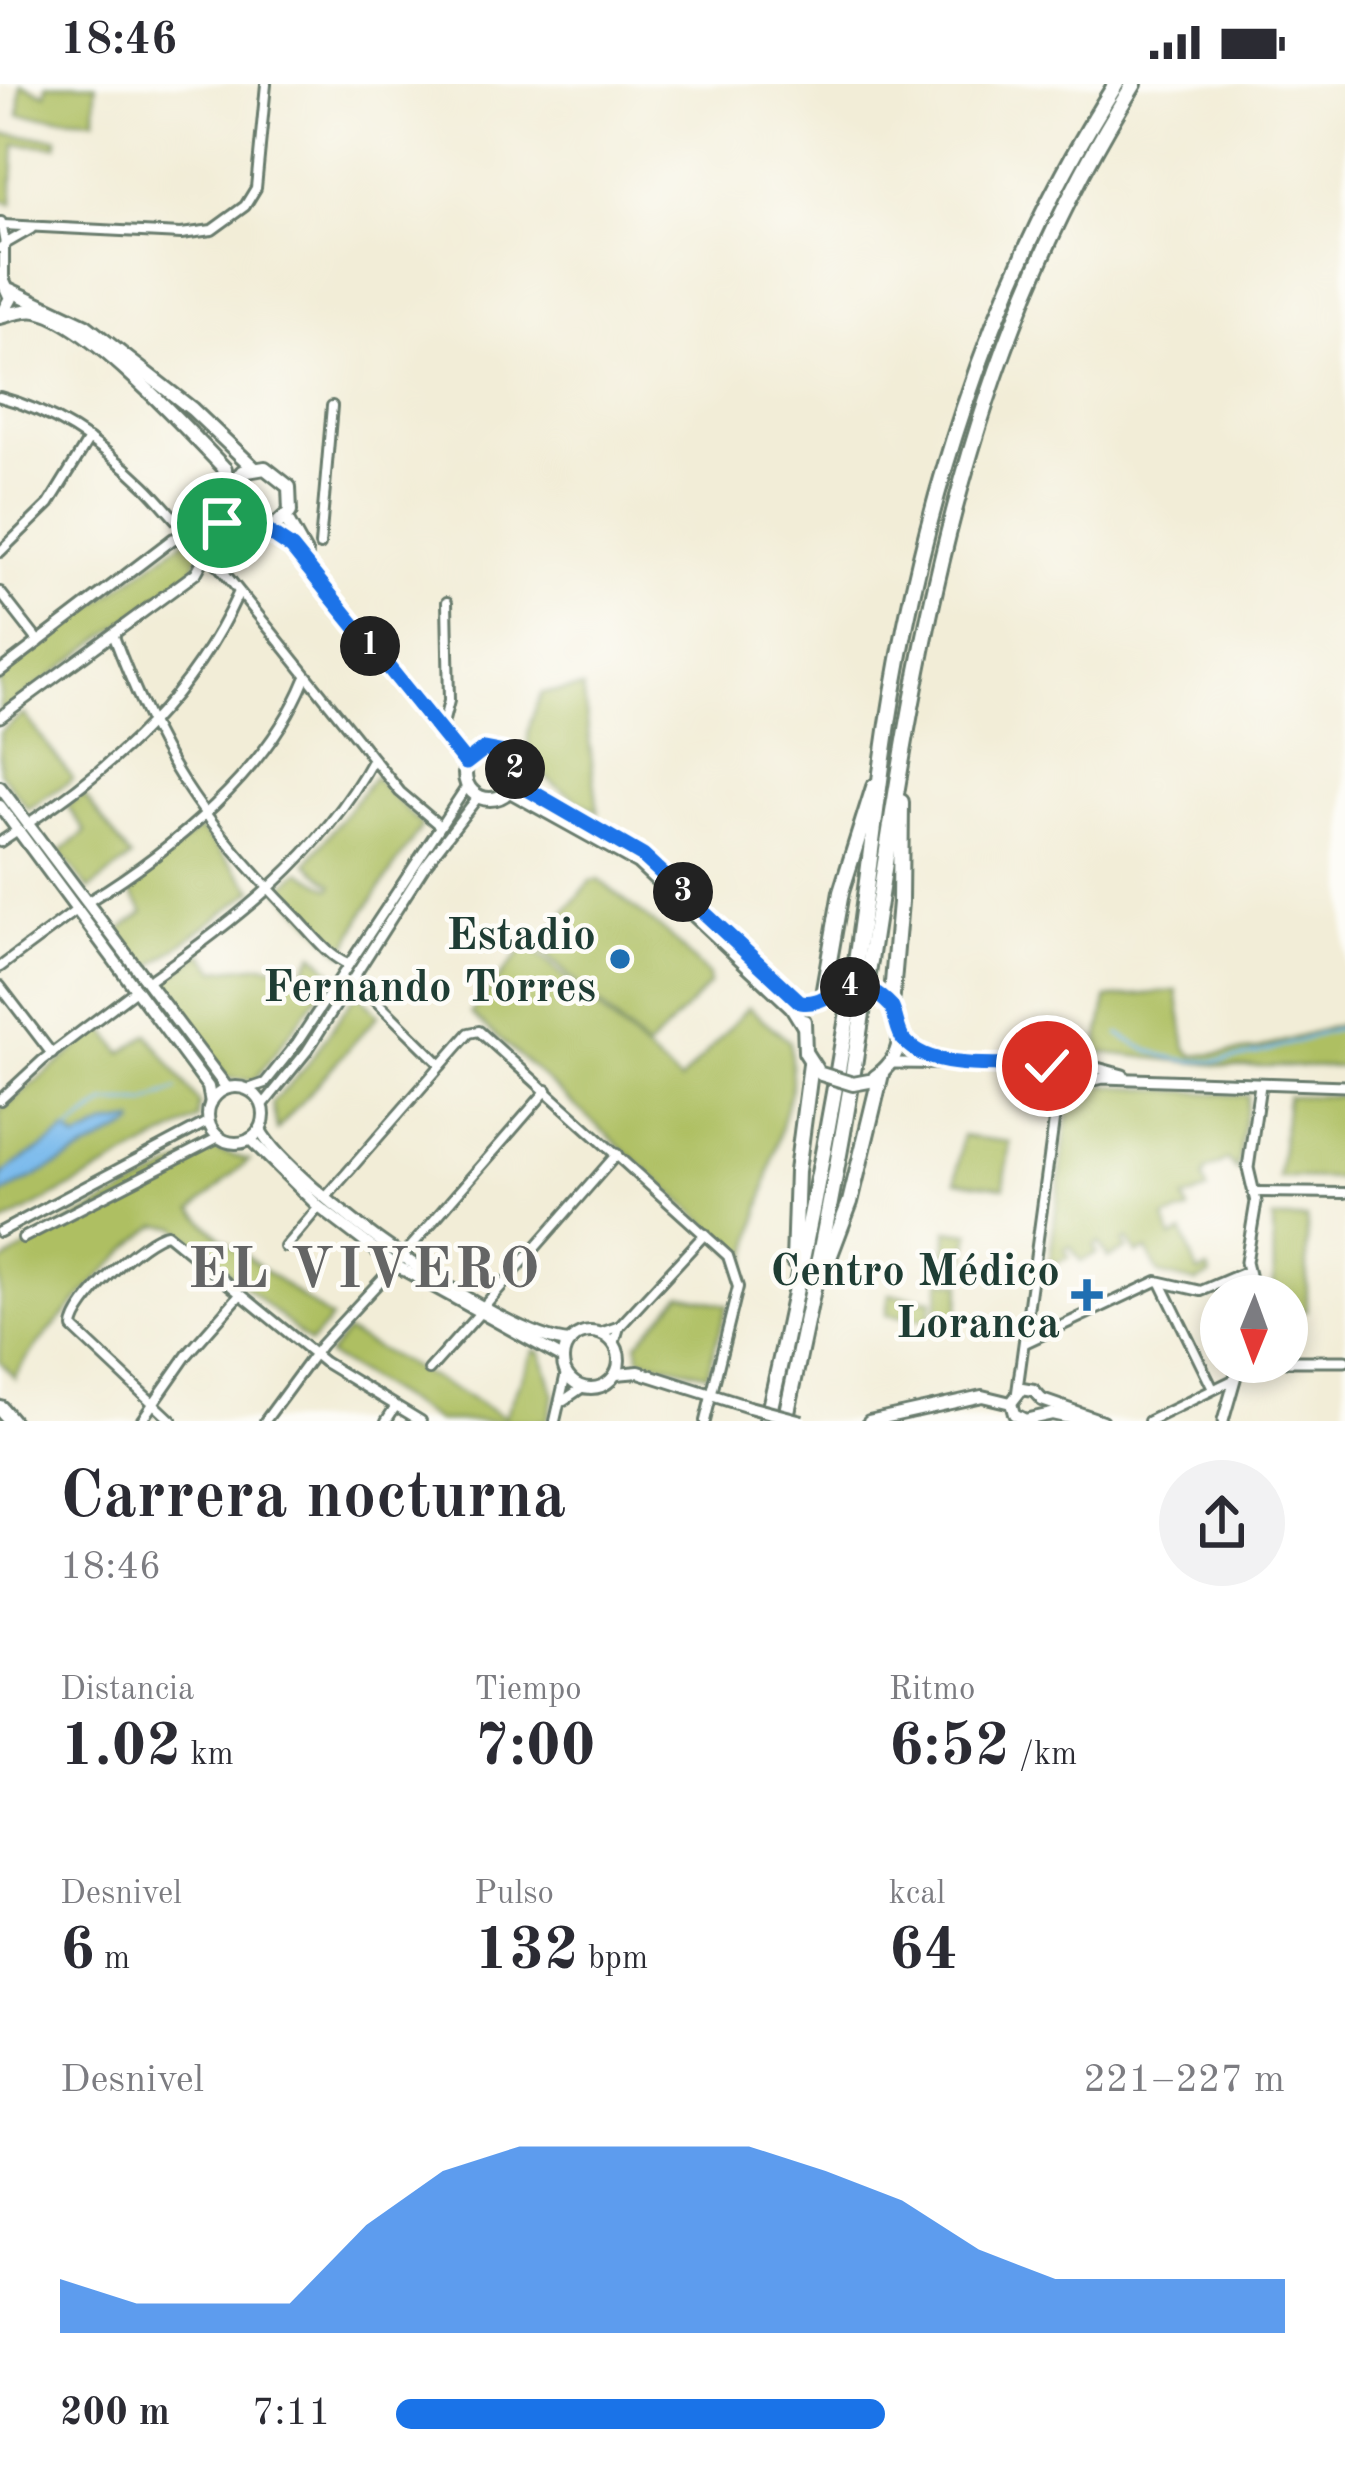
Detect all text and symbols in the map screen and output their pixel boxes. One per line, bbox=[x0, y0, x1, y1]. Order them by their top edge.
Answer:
text: 18:46 bbox=[60, 19, 177, 64]
pin bbox=[171, 472, 273, 574]
icon: arrive bbox=[189, 490, 255, 556]
pin: 1 bbox=[340, 616, 400, 676]
text: 1 bbox=[360, 629, 380, 662]
pin: 2 bbox=[485, 739, 545, 799]
text: 2 bbox=[505, 752, 525, 785]
pin: 3 bbox=[653, 862, 713, 922]
text: 3 bbox=[673, 875, 693, 908]
place label: Estadio Fernando Torres bbox=[263, 915, 596, 1012]
marker: Estadio Fernando Torres bbox=[607, 946, 633, 972]
pin: 4 bbox=[820, 957, 880, 1017]
text: 4 bbox=[840, 970, 860, 1003]
pin bbox=[996, 1015, 1098, 1117]
icon: check bbox=[1014, 1033, 1080, 1099]
district label: EL VIVERO bbox=[187, 1244, 543, 1301]
place label: Centro Médico Loranca bbox=[770, 1251, 1060, 1348]
north arrow bbox=[1200, 1275, 1308, 1383]
map controls bbox=[1200, 1275, 1308, 1383]
marker: Centro Médico Loranca bbox=[1071, 1279, 1103, 1311]
button: share bbox=[1159, 1460, 1285, 1586]
text: Carrera nocturna bbox=[60, 1466, 566, 1532]
text: 18:46 bbox=[60, 1548, 161, 1587]
text: Distancia bbox=[60, 1674, 194, 1707]
text: Tiempo bbox=[474, 1674, 582, 1707]
text: Ritmo bbox=[889, 1674, 975, 1707]
text: 1.02 bbox=[60, 1718, 181, 1778]
text: 7:00 bbox=[474, 1718, 596, 1778]
text: 6:52 bbox=[889, 1718, 1010, 1778]
text: km bbox=[181, 1739, 234, 1772]
text: /km bbox=[1010, 1739, 1077, 1772]
text: Desnivel bbox=[60, 1878, 182, 1911]
text: Pulso bbox=[474, 1878, 554, 1911]
text: kcal bbox=[889, 1878, 945, 1911]
text: 6 bbox=[60, 1922, 95, 1982]
text: 132 bbox=[474, 1922, 579, 1982]
text: 64 bbox=[889, 1922, 958, 1982]
text: m bbox=[95, 1943, 130, 1976]
text: bpm bbox=[579, 1943, 648, 1976]
text: Desnivel bbox=[60, 2061, 204, 2100]
text: 221–227 m bbox=[1083, 2061, 1285, 2100]
text: 200 m bbox=[60, 2394, 170, 2433]
text: 7:11 bbox=[252, 2394, 331, 2433]

